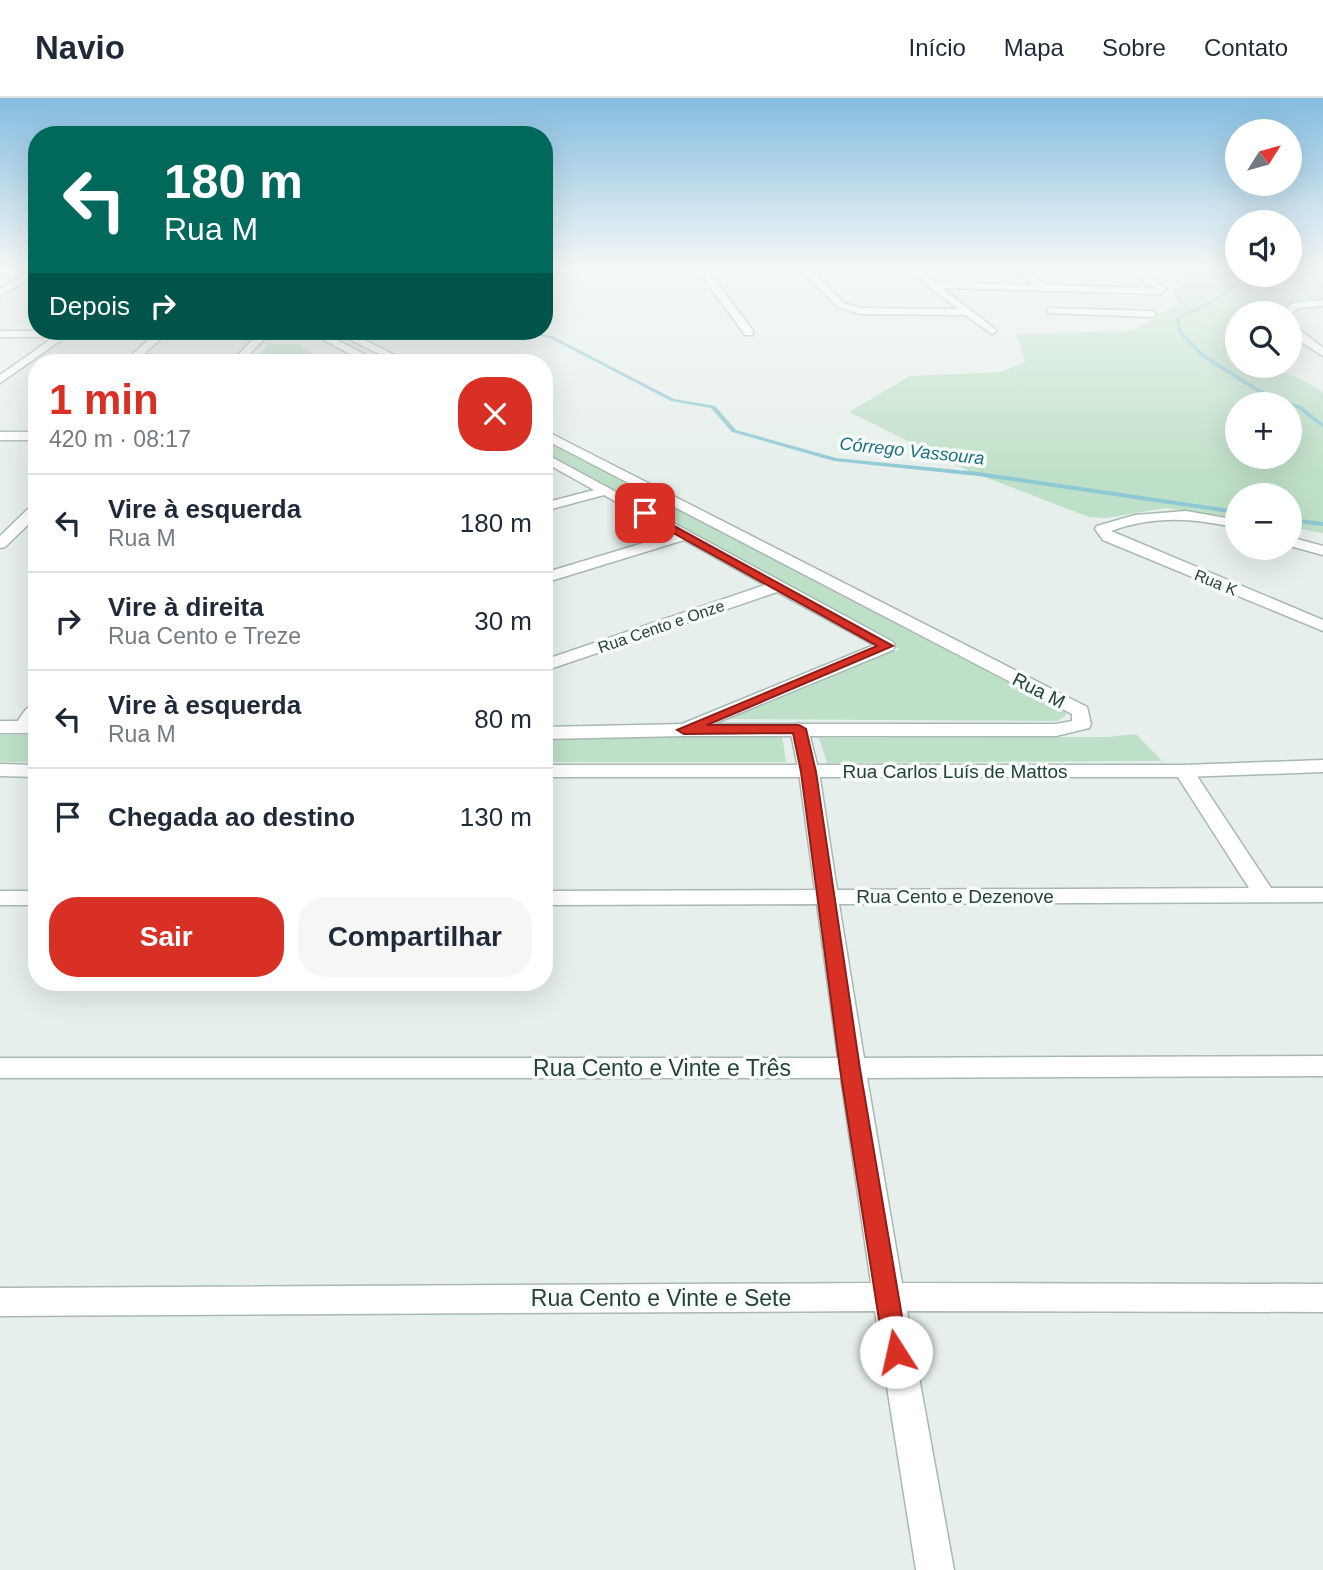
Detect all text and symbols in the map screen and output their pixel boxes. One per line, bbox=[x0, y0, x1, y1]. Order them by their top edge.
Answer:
text: Navio bbox=[35, 29, 125, 66]
text: Início bbox=[908, 34, 966, 61]
text: Mapa bbox=[1004, 34, 1064, 61]
text: Sobre bbox=[1102, 34, 1166, 61]
text: Contato bbox=[1204, 34, 1288, 61]
north arrow bbox=[1225, 119, 1302, 196]
map controls bbox=[1225, 119, 1302, 560]
icon: left bbox=[49, 154, 140, 245]
text: 180 m bbox=[164, 154, 303, 208]
button: sound bbox=[1225, 210, 1302, 287]
text: Rua M bbox=[164, 211, 258, 247]
icon: right bbox=[144, 287, 182, 325]
text: Depois bbox=[49, 291, 130, 321]
button: search bbox=[1225, 301, 1302, 378]
text: 1 min bbox=[49, 376, 159, 423]
button: close bbox=[458, 377, 532, 451]
button: + bbox=[1225, 392, 1302, 469]
text: 420 m · 08:17 bbox=[49, 426, 191, 452]
water label: Córrego Vassoura bbox=[839, 433, 985, 469]
pin bbox=[615, 483, 675, 543]
button: − bbox=[1225, 483, 1302, 560]
text: Vire à esquerda bbox=[108, 494, 301, 524]
icon: arrive bbox=[626, 494, 664, 532]
icon: left bbox=[49, 504, 87, 542]
text: 180 m bbox=[460, 508, 532, 538]
text: Rua M bbox=[108, 525, 176, 551]
street label: Rua K bbox=[1192, 566, 1240, 599]
text: Vire à direita bbox=[108, 592, 264, 622]
street label: Rua Cento e Onze bbox=[596, 597, 727, 656]
icon: right bbox=[49, 602, 87, 640]
text: 30 m bbox=[474, 606, 532, 636]
text: Rua Cento e Treze bbox=[108, 623, 301, 649]
street label: Rua M bbox=[1009, 668, 1068, 713]
text: Vire à esquerda bbox=[108, 690, 301, 720]
icon: left bbox=[49, 700, 87, 738]
text: 80 m bbox=[474, 704, 532, 734]
text: Rua M bbox=[108, 721, 176, 747]
street label: Rua Carlos Luís de Mattos bbox=[843, 761, 1067, 782]
icon: arrive bbox=[49, 798, 87, 836]
text: Chegada ao destino bbox=[108, 802, 355, 832]
text: 130 m bbox=[460, 802, 532, 832]
street label: Rua Cento e Dezenove bbox=[856, 886, 1054, 907]
button: Sair bbox=[49, 897, 284, 977]
button: Compartilhar bbox=[298, 897, 532, 977]
street label: Rua Cento e Vinte e Três bbox=[533, 1055, 791, 1081]
street label: Rua Cento e Vinte e Sete bbox=[531, 1285, 791, 1311]
position arrow bbox=[859, 1315, 933, 1389]

